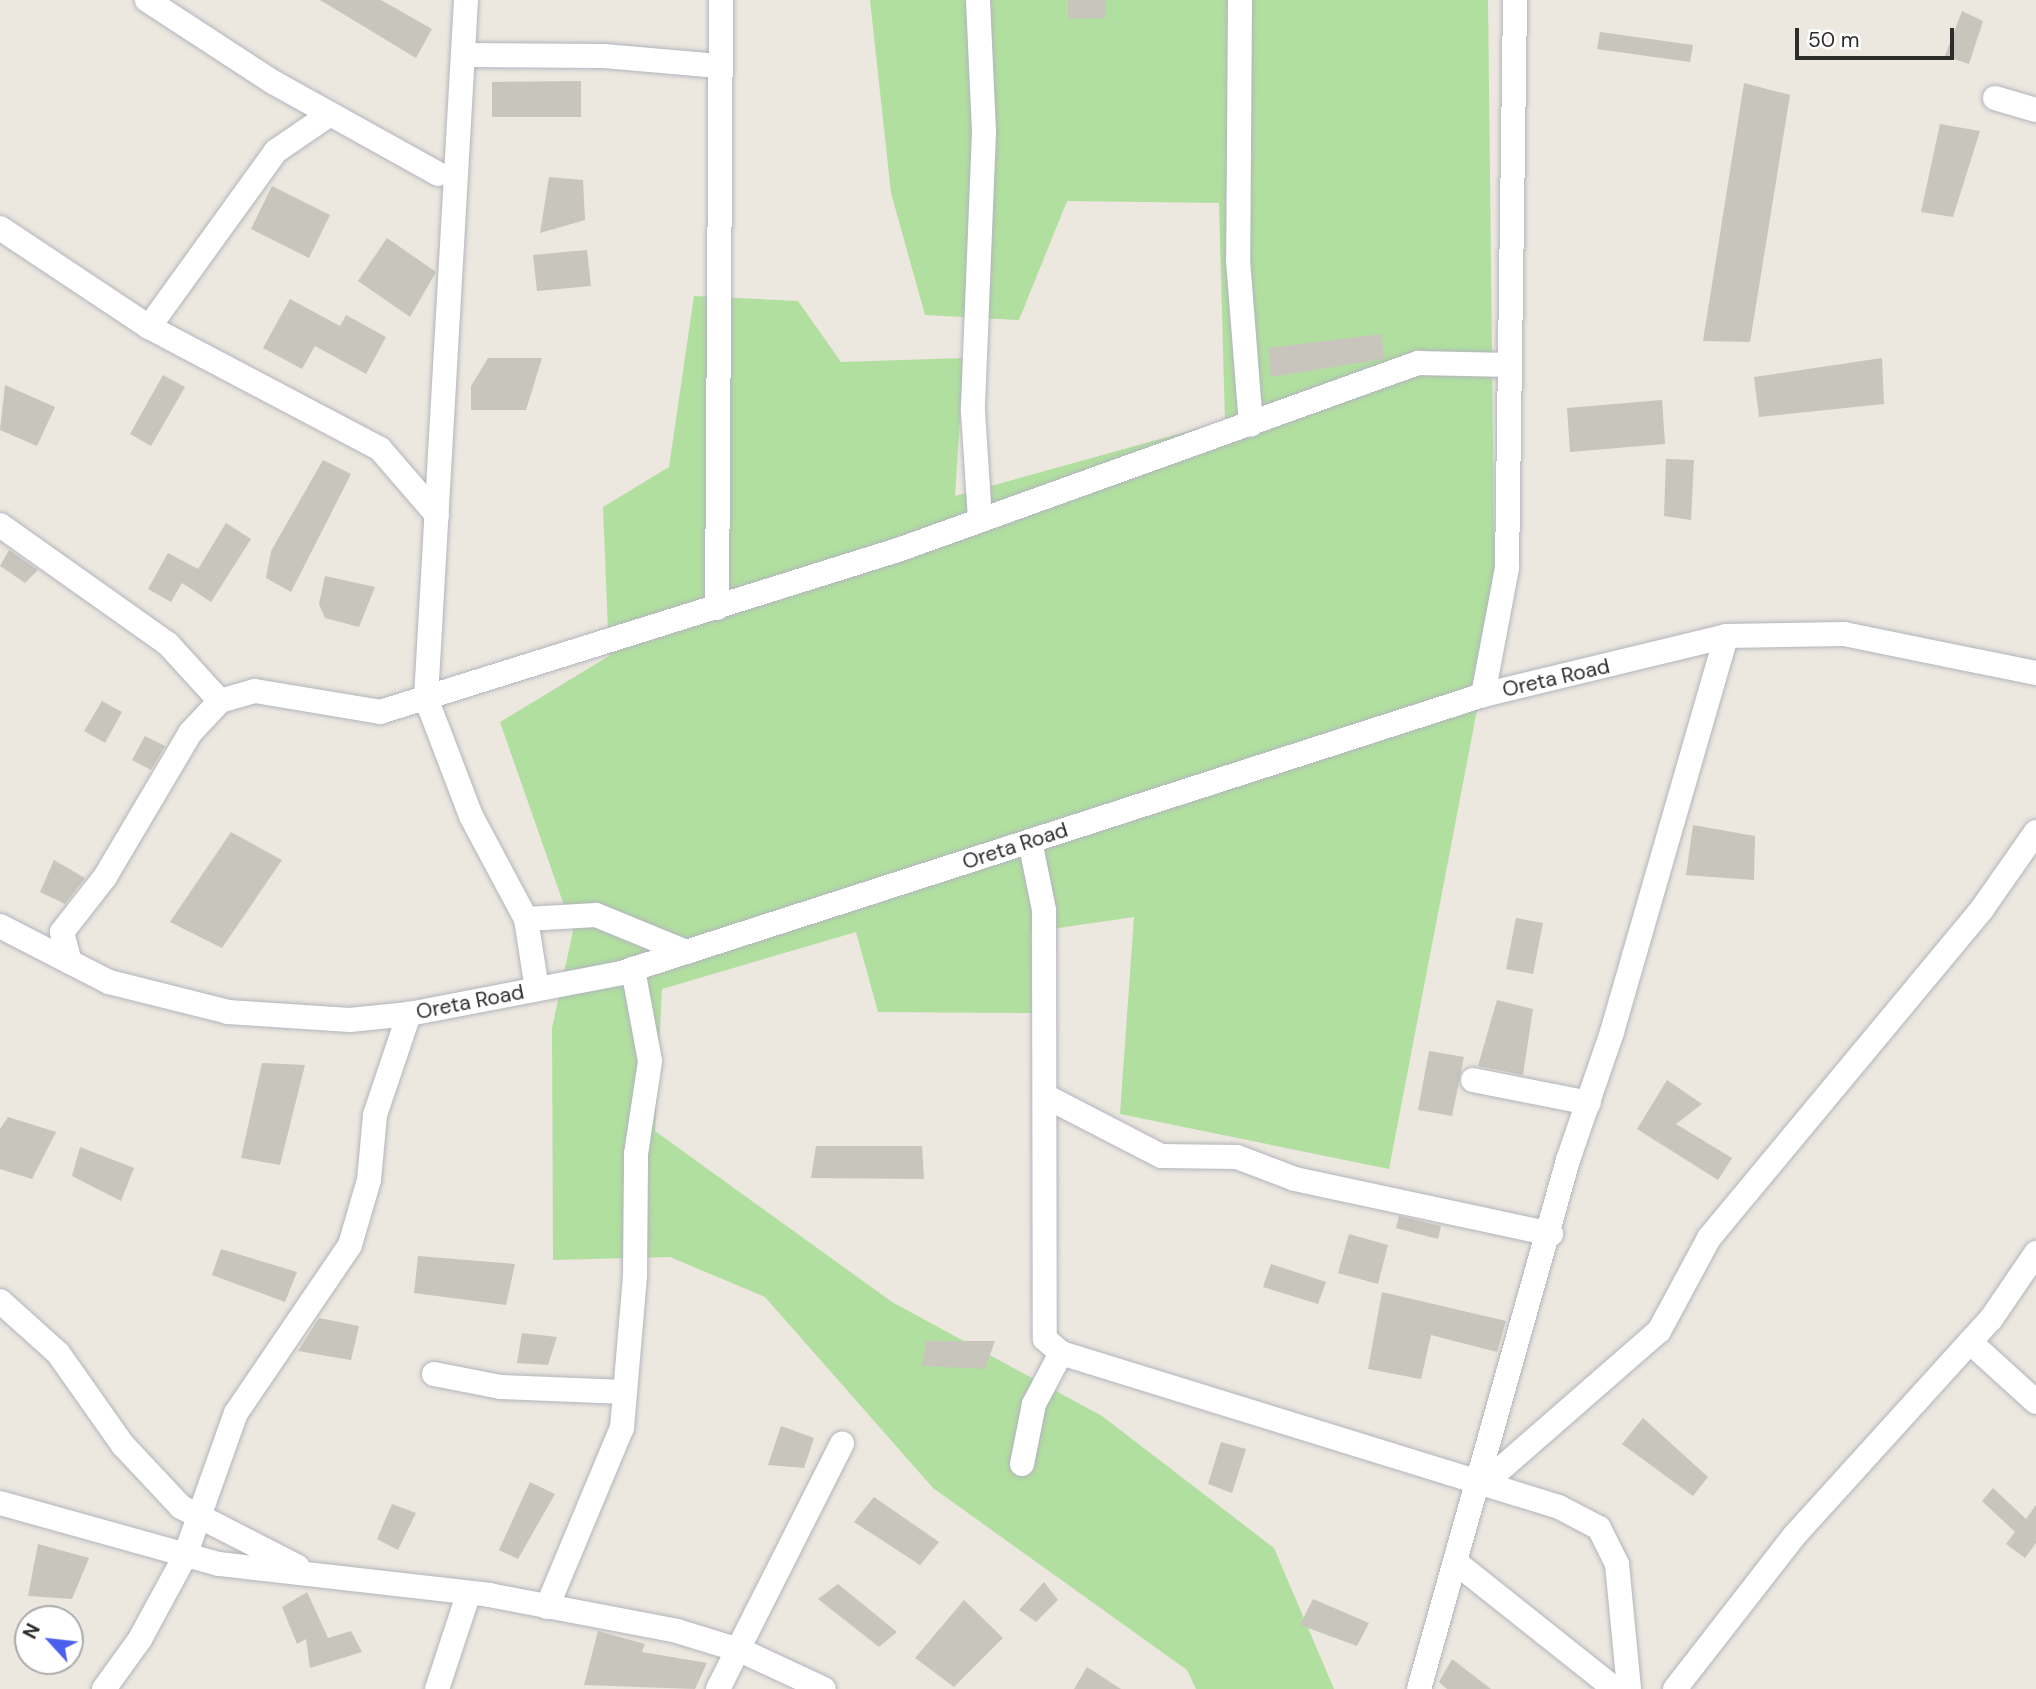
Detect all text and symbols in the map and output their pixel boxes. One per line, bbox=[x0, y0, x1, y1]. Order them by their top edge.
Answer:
scale bar bbox=[1798, 14, 1957, 58]
text: 50 m bbox=[1808, 26, 1859, 54]
street label: Oreta Road bbox=[1500, 653, 1612, 703]
street label: Oreta Road bbox=[959, 817, 1071, 875]
street label: Oreta Road bbox=[414, 979, 526, 1025]
north arrow bbox=[14, 1605, 84, 1675]
text: N bbox=[17, 1619, 46, 1643]

